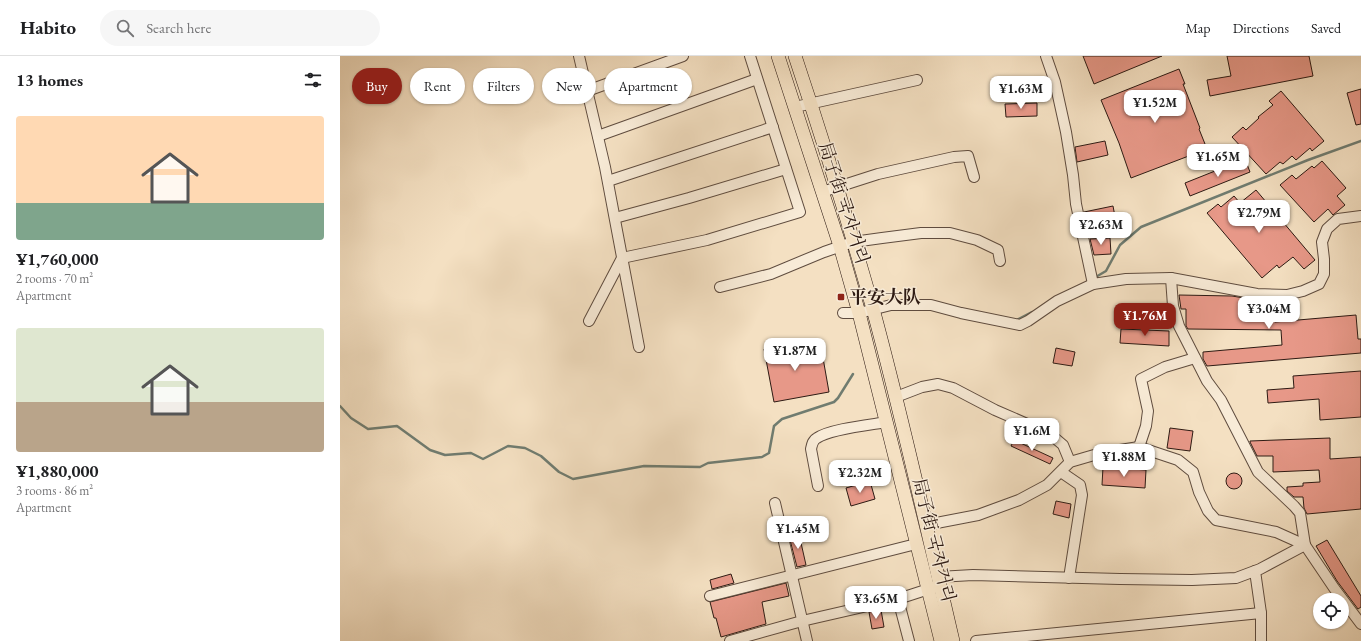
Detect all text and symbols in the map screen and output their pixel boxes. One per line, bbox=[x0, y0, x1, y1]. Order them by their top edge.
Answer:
search box bbox=[100, 10, 380, 46]
text: Habito bbox=[20, 15, 76, 40]
icon: search bbox=[114, 17, 136, 39]
text: Search here bbox=[146, 18, 211, 37]
text: Map bbox=[1185, 19, 1211, 37]
text: Directions bbox=[1233, 19, 1289, 37]
text: Saved bbox=[1311, 19, 1341, 37]
chip: Buy bbox=[352, 68, 402, 104]
chip: Rent bbox=[410, 68, 465, 104]
chip: Filters bbox=[473, 68, 534, 104]
chip: New bbox=[542, 68, 596, 104]
chip: Apartment bbox=[604, 68, 692, 104]
text: 13 homes bbox=[16, 69, 83, 91]
icon: filters bbox=[302, 69, 324, 91]
pin: ¥1.63M bbox=[988, 76, 1054, 110]
text: ¥1.63M bbox=[999, 80, 1043, 97]
pin: ¥1.52M bbox=[1122, 90, 1188, 124]
text: ¥1.52M bbox=[1133, 94, 1177, 111]
street label: 局子街 국자거리 bbox=[814, 139, 875, 267]
icon: home bbox=[134, 142, 206, 214]
pin: ¥1.65M bbox=[1185, 144, 1251, 178]
text: ¥1.65M bbox=[1196, 148, 1240, 165]
pin: ¥2.79M bbox=[1226, 200, 1292, 234]
text: ¥2.79M bbox=[1237, 204, 1281, 221]
pin: ¥2.63M bbox=[1068, 212, 1134, 246]
text: ¥2.63M bbox=[1079, 216, 1123, 233]
text: ¥1,760,000 bbox=[16, 248, 98, 270]
text: 2 rooms · 70 m² bbox=[16, 270, 93, 287]
place label: 平安大队 bbox=[849, 285, 921, 308]
text: Apartment bbox=[16, 287, 71, 304]
marker: 平安大队 bbox=[836, 292, 846, 302]
pin: ¥3.04M bbox=[1236, 296, 1302, 330]
text: ¥3.04M bbox=[1247, 300, 1291, 317]
pin: ¥1.76M bbox=[1112, 303, 1178, 337]
text: ¥1.76M bbox=[1123, 307, 1167, 324]
pin: ¥1.87M bbox=[762, 338, 828, 372]
text: ¥1.87M bbox=[773, 342, 817, 359]
icon: home bbox=[134, 354, 206, 426]
pin: ¥1.6M bbox=[1004, 418, 1060, 452]
text: ¥1.6M bbox=[1013, 422, 1051, 439]
pin: ¥1.88M bbox=[1091, 444, 1157, 478]
text: ¥1.88M bbox=[1102, 448, 1146, 465]
text: ¥1,880,000 bbox=[16, 460, 98, 482]
pin: ¥2.32M bbox=[827, 460, 893, 494]
text: ¥2.32M bbox=[838, 464, 882, 481]
street label: 局子街 국자거리 bbox=[908, 475, 961, 604]
text: 3 rooms · 86 m² bbox=[16, 482, 93, 499]
text: Apartment bbox=[16, 499, 71, 516]
pin: ¥1.45M bbox=[765, 516, 831, 550]
text: ¥1.45M bbox=[776, 520, 820, 537]
pin: ¥3.65M bbox=[843, 586, 909, 620]
text: ¥3.65M bbox=[854, 590, 898, 607]
map controls bbox=[1313, 593, 1349, 629]
button: locate bbox=[1313, 593, 1349, 629]

